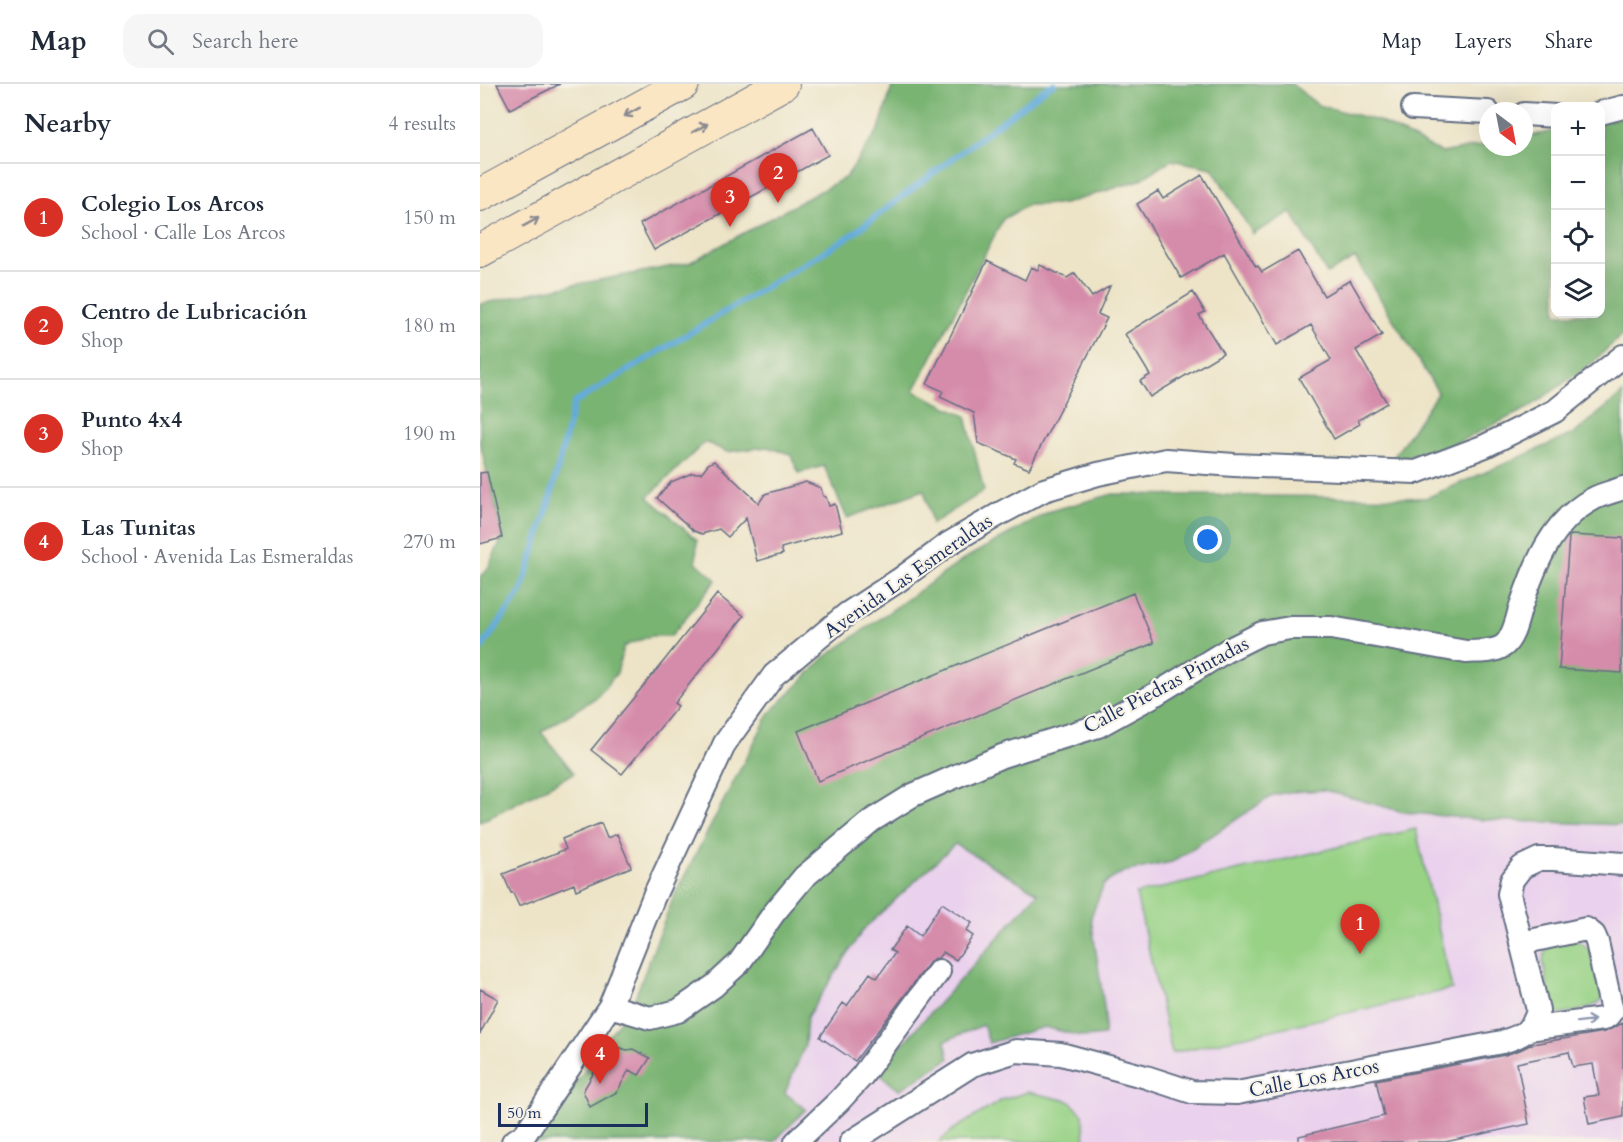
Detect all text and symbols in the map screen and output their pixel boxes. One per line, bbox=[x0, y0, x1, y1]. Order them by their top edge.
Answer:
search box bbox=[123, 14, 543, 68]
text: Map bbox=[30, 22, 87, 60]
icon: search bbox=[144, 25, 177, 58]
text: Search here bbox=[192, 26, 299, 56]
text: Map bbox=[1382, 27, 1422, 56]
text: Layers bbox=[1455, 27, 1512, 56]
text: Share bbox=[1545, 27, 1593, 56]
north arrow bbox=[1479, 102, 1533, 156]
map controls bbox=[1551, 102, 1605, 318]
button: + bbox=[1551, 102, 1605, 156]
text: Nearby bbox=[24, 106, 112, 141]
one-way arrow bbox=[623, 107, 641, 118]
text: 4 results bbox=[388, 110, 456, 137]
one-way arrow bbox=[692, 122, 709, 134]
pin: 2 bbox=[758, 154, 798, 203]
button: − bbox=[1551, 156, 1605, 210]
pin: 3 bbox=[710, 178, 750, 227]
text: Colegio Los Arcos bbox=[81, 189, 264, 219]
text: 1 bbox=[38, 204, 49, 231]
text: 150 m bbox=[403, 204, 456, 231]
button: locate bbox=[1551, 210, 1605, 264]
one-way arrow bbox=[522, 216, 539, 228]
text: School · Calle Los Arcos bbox=[81, 219, 285, 246]
button: layers bbox=[1551, 264, 1605, 318]
text: Centro de Lubricación bbox=[81, 297, 307, 327]
text: 2 bbox=[38, 312, 49, 339]
text: 180 m bbox=[403, 312, 456, 339]
text: Shop bbox=[81, 327, 123, 354]
text: Punto 4x4 bbox=[81, 405, 182, 435]
text: 3 bbox=[38, 420, 49, 447]
text: 190 m bbox=[403, 420, 456, 447]
text: Shop bbox=[81, 435, 123, 462]
street label: Avenida Las Esmeraldas bbox=[818, 508, 998, 644]
text: Las Tunitas bbox=[81, 513, 196, 543]
your location bbox=[1193, 525, 1222, 554]
text: 4 bbox=[38, 528, 49, 555]
text: 270 m bbox=[403, 528, 456, 555]
text: School · Avenida Las Esmeraldas bbox=[81, 543, 354, 570]
street label: Calle Piedras Pintadas bbox=[1079, 630, 1253, 740]
pin: 1 bbox=[1340, 904, 1380, 954]
one-way arrow bbox=[1576, 1016, 1596, 1027]
pin: 4 bbox=[580, 1034, 620, 1084]
street label: Calle Los Arcos bbox=[1247, 1052, 1381, 1104]
scale bar bbox=[498, 1100, 648, 1128]
text: 50 m bbox=[507, 1102, 541, 1124]

